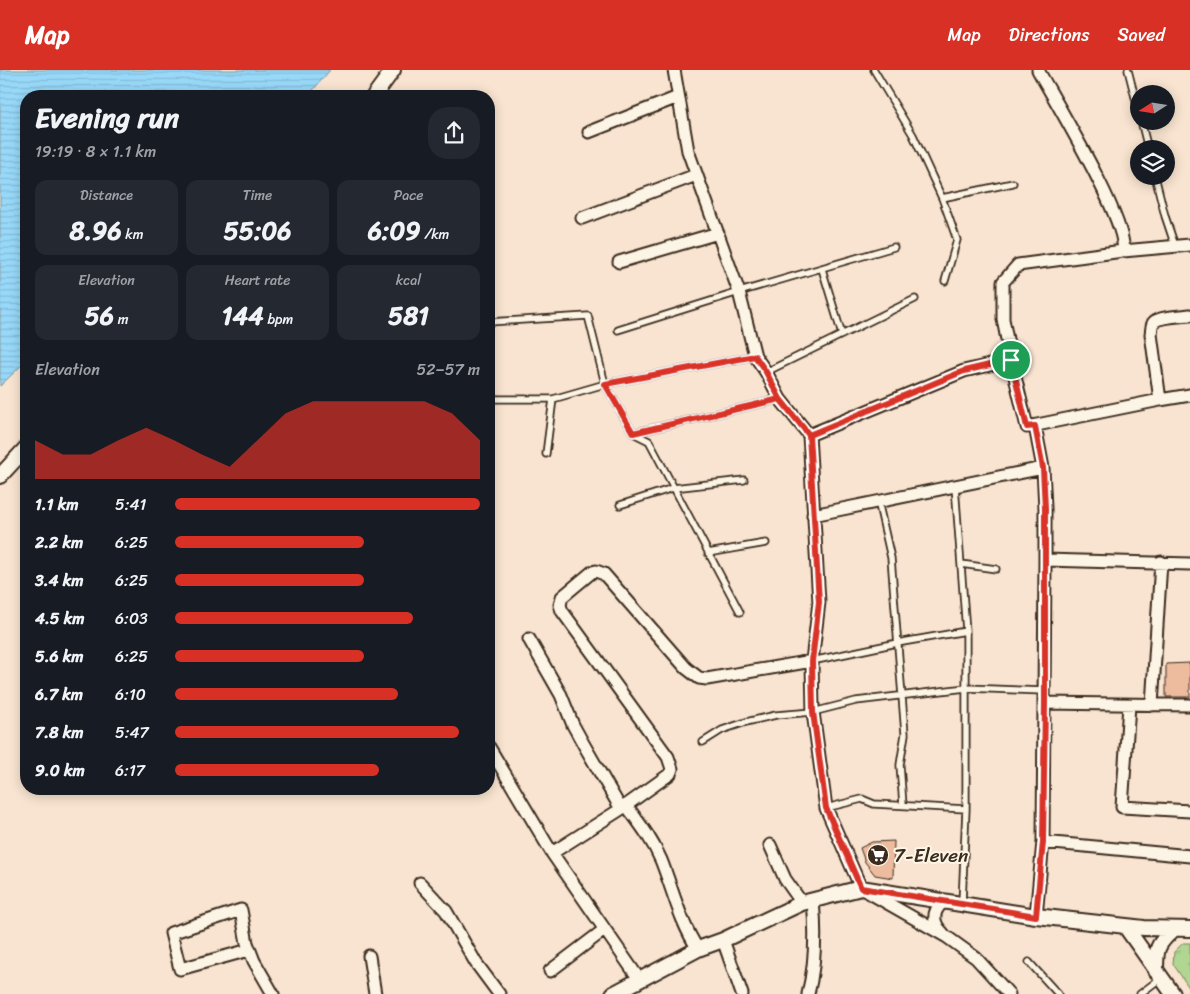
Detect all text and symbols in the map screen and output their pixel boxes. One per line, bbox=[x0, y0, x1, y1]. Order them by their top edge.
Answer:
text: Map bbox=[25, 14, 69, 56]
text: Map bbox=[948, 19, 981, 51]
text: Directions bbox=[1009, 19, 1090, 51]
text: Saved bbox=[1118, 19, 1165, 51]
north arrow bbox=[1130, 85, 1175, 130]
map controls bbox=[1130, 85, 1175, 185]
text: Evening run bbox=[35, 93, 179, 142]
button: share bbox=[428, 107, 480, 159]
text: 19:19 · 8 × 1.1 km bbox=[35, 137, 156, 166]
button: layers bbox=[1130, 140, 1175, 185]
text: Distance bbox=[80, 183, 133, 208]
text: Time bbox=[243, 183, 272, 208]
text: Pace bbox=[394, 183, 423, 208]
text: 8.96 bbox=[69, 208, 122, 253]
text: 55:06 bbox=[223, 208, 292, 253]
text: 6:09 bbox=[368, 208, 421, 253]
text: km bbox=[122, 222, 144, 247]
text: /km bbox=[421, 222, 449, 247]
text: Elevation bbox=[78, 268, 135, 293]
text: Heart rate bbox=[225, 268, 290, 293]
text: kcal bbox=[396, 268, 421, 293]
text: 56 bbox=[85, 293, 114, 338]
text: 144 bbox=[222, 293, 264, 338]
text: 581 bbox=[388, 293, 429, 338]
text: m bbox=[114, 307, 128, 332]
text: bpm bbox=[264, 307, 293, 332]
pin bbox=[990, 339, 1032, 381]
icon: arrive bbox=[997, 346, 1025, 374]
text: Elevation bbox=[35, 355, 100, 384]
text: 52–57 m bbox=[417, 355, 480, 384]
text: 1.1 km bbox=[35, 490, 79, 519]
text: 5:41 bbox=[115, 490, 146, 519]
text: 2.2 km bbox=[35, 528, 83, 557]
text: 6:25 bbox=[115, 528, 148, 557]
text: 3.4 km bbox=[35, 566, 84, 595]
text: 6:25 bbox=[115, 566, 148, 595]
text: 4.5 km bbox=[35, 604, 85, 633]
text: 6:03 bbox=[115, 604, 148, 633]
text: 5.6 km bbox=[35, 642, 84, 671]
text: 6:25 bbox=[115, 642, 148, 671]
text: 6.7 km bbox=[35, 680, 83, 709]
text: 6:10 bbox=[115, 680, 146, 709]
text: 7.8 km bbox=[35, 718, 84, 747]
text: 5:47 bbox=[115, 718, 149, 747]
text: 9.0 km bbox=[35, 756, 85, 785]
text: 6:17 bbox=[115, 756, 145, 785]
place label: 7-Eleven bbox=[894, 839, 968, 872]
supermarket icon: 7-Eleven bbox=[866, 843, 890, 867]

